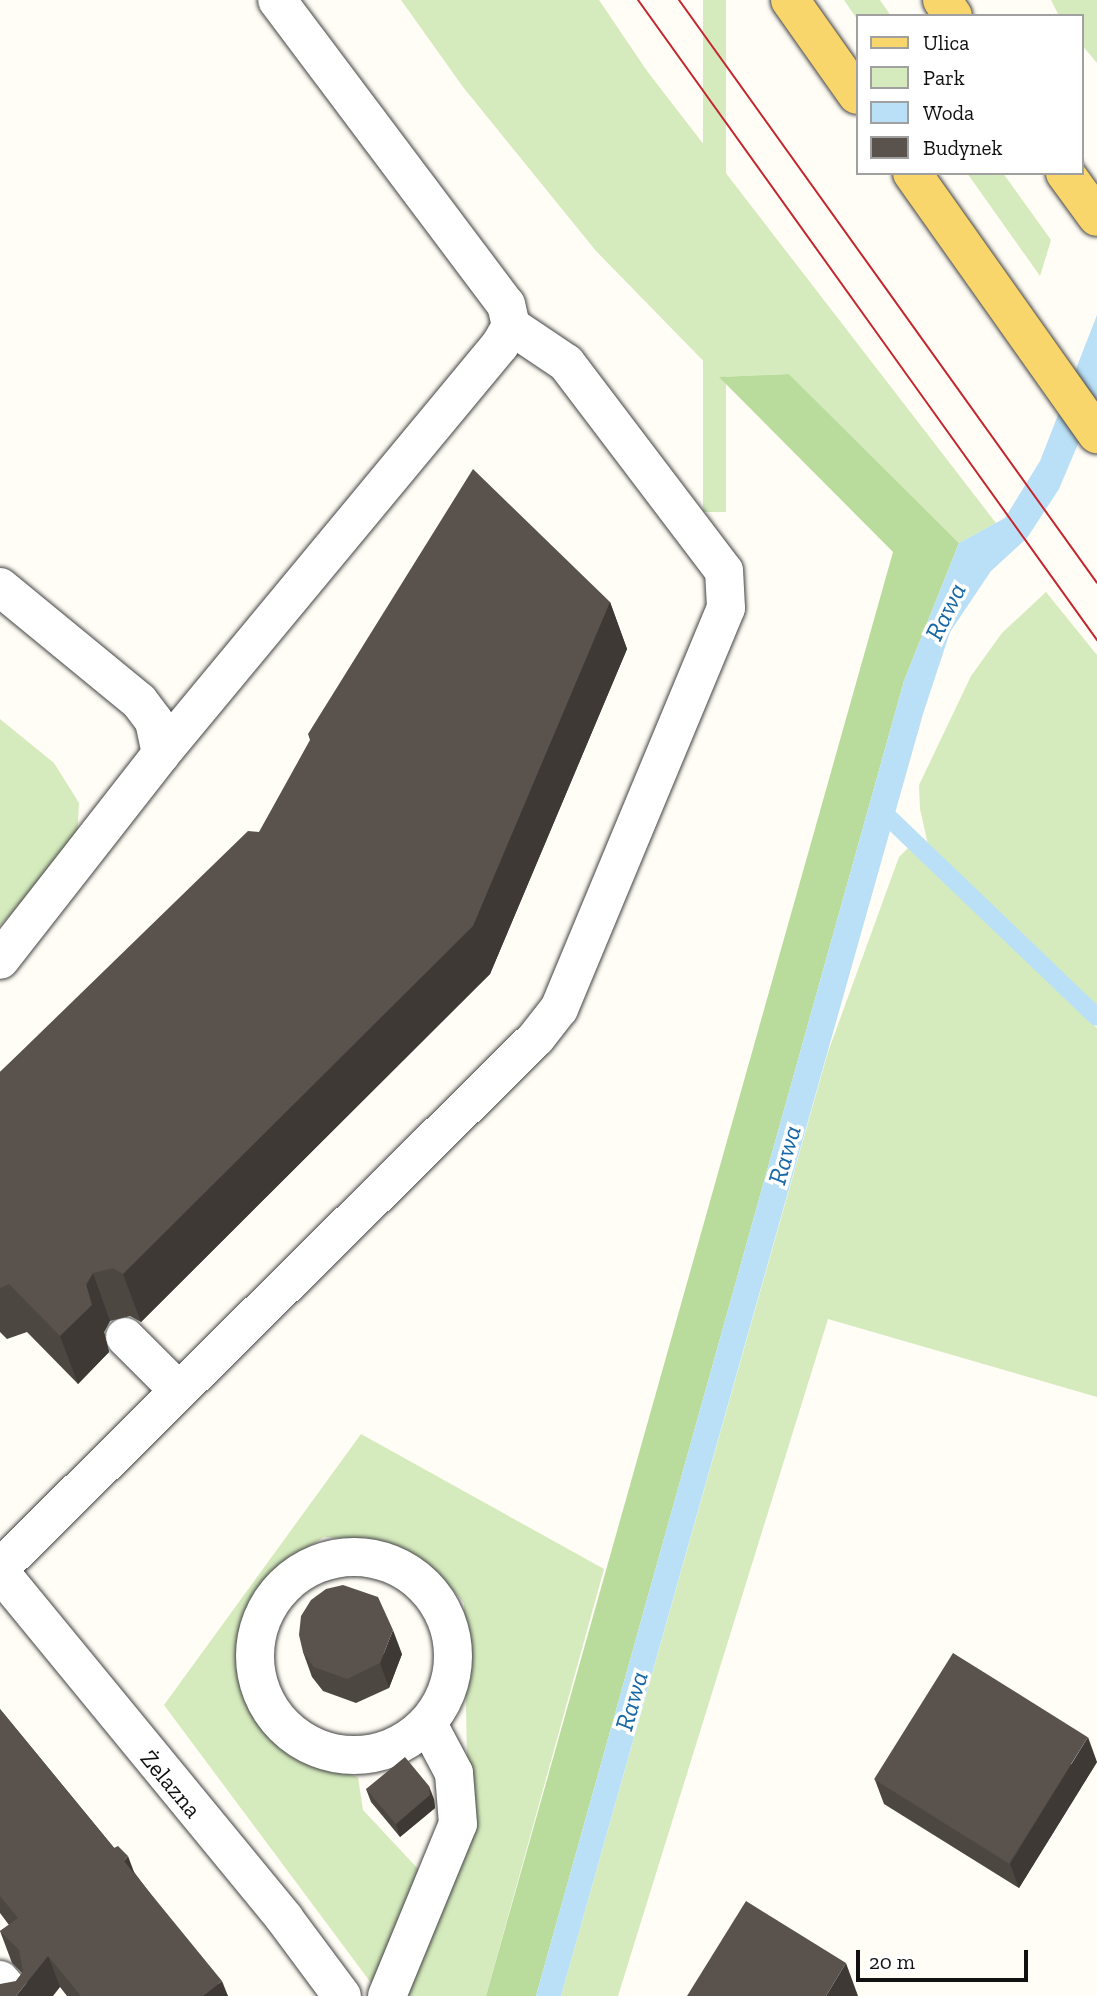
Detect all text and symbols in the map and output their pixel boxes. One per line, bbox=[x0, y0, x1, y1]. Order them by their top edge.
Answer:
legend bbox=[856, 14, 1083, 175]
text: Ulica bbox=[923, 30, 969, 55]
text: Park bbox=[923, 65, 965, 90]
text: Woda bbox=[923, 100, 974, 125]
text: Budynek bbox=[923, 135, 1002, 160]
water label: Rawa bbox=[919, 578, 973, 646]
water label: Rawa bbox=[762, 1122, 808, 1188]
water label: Rawa bbox=[609, 1668, 655, 1734]
street label: Żelazna bbox=[134, 1744, 208, 1824]
scale bar bbox=[859, 1937, 1030, 1981]
text: 20 m bbox=[869, 1949, 915, 1974]

